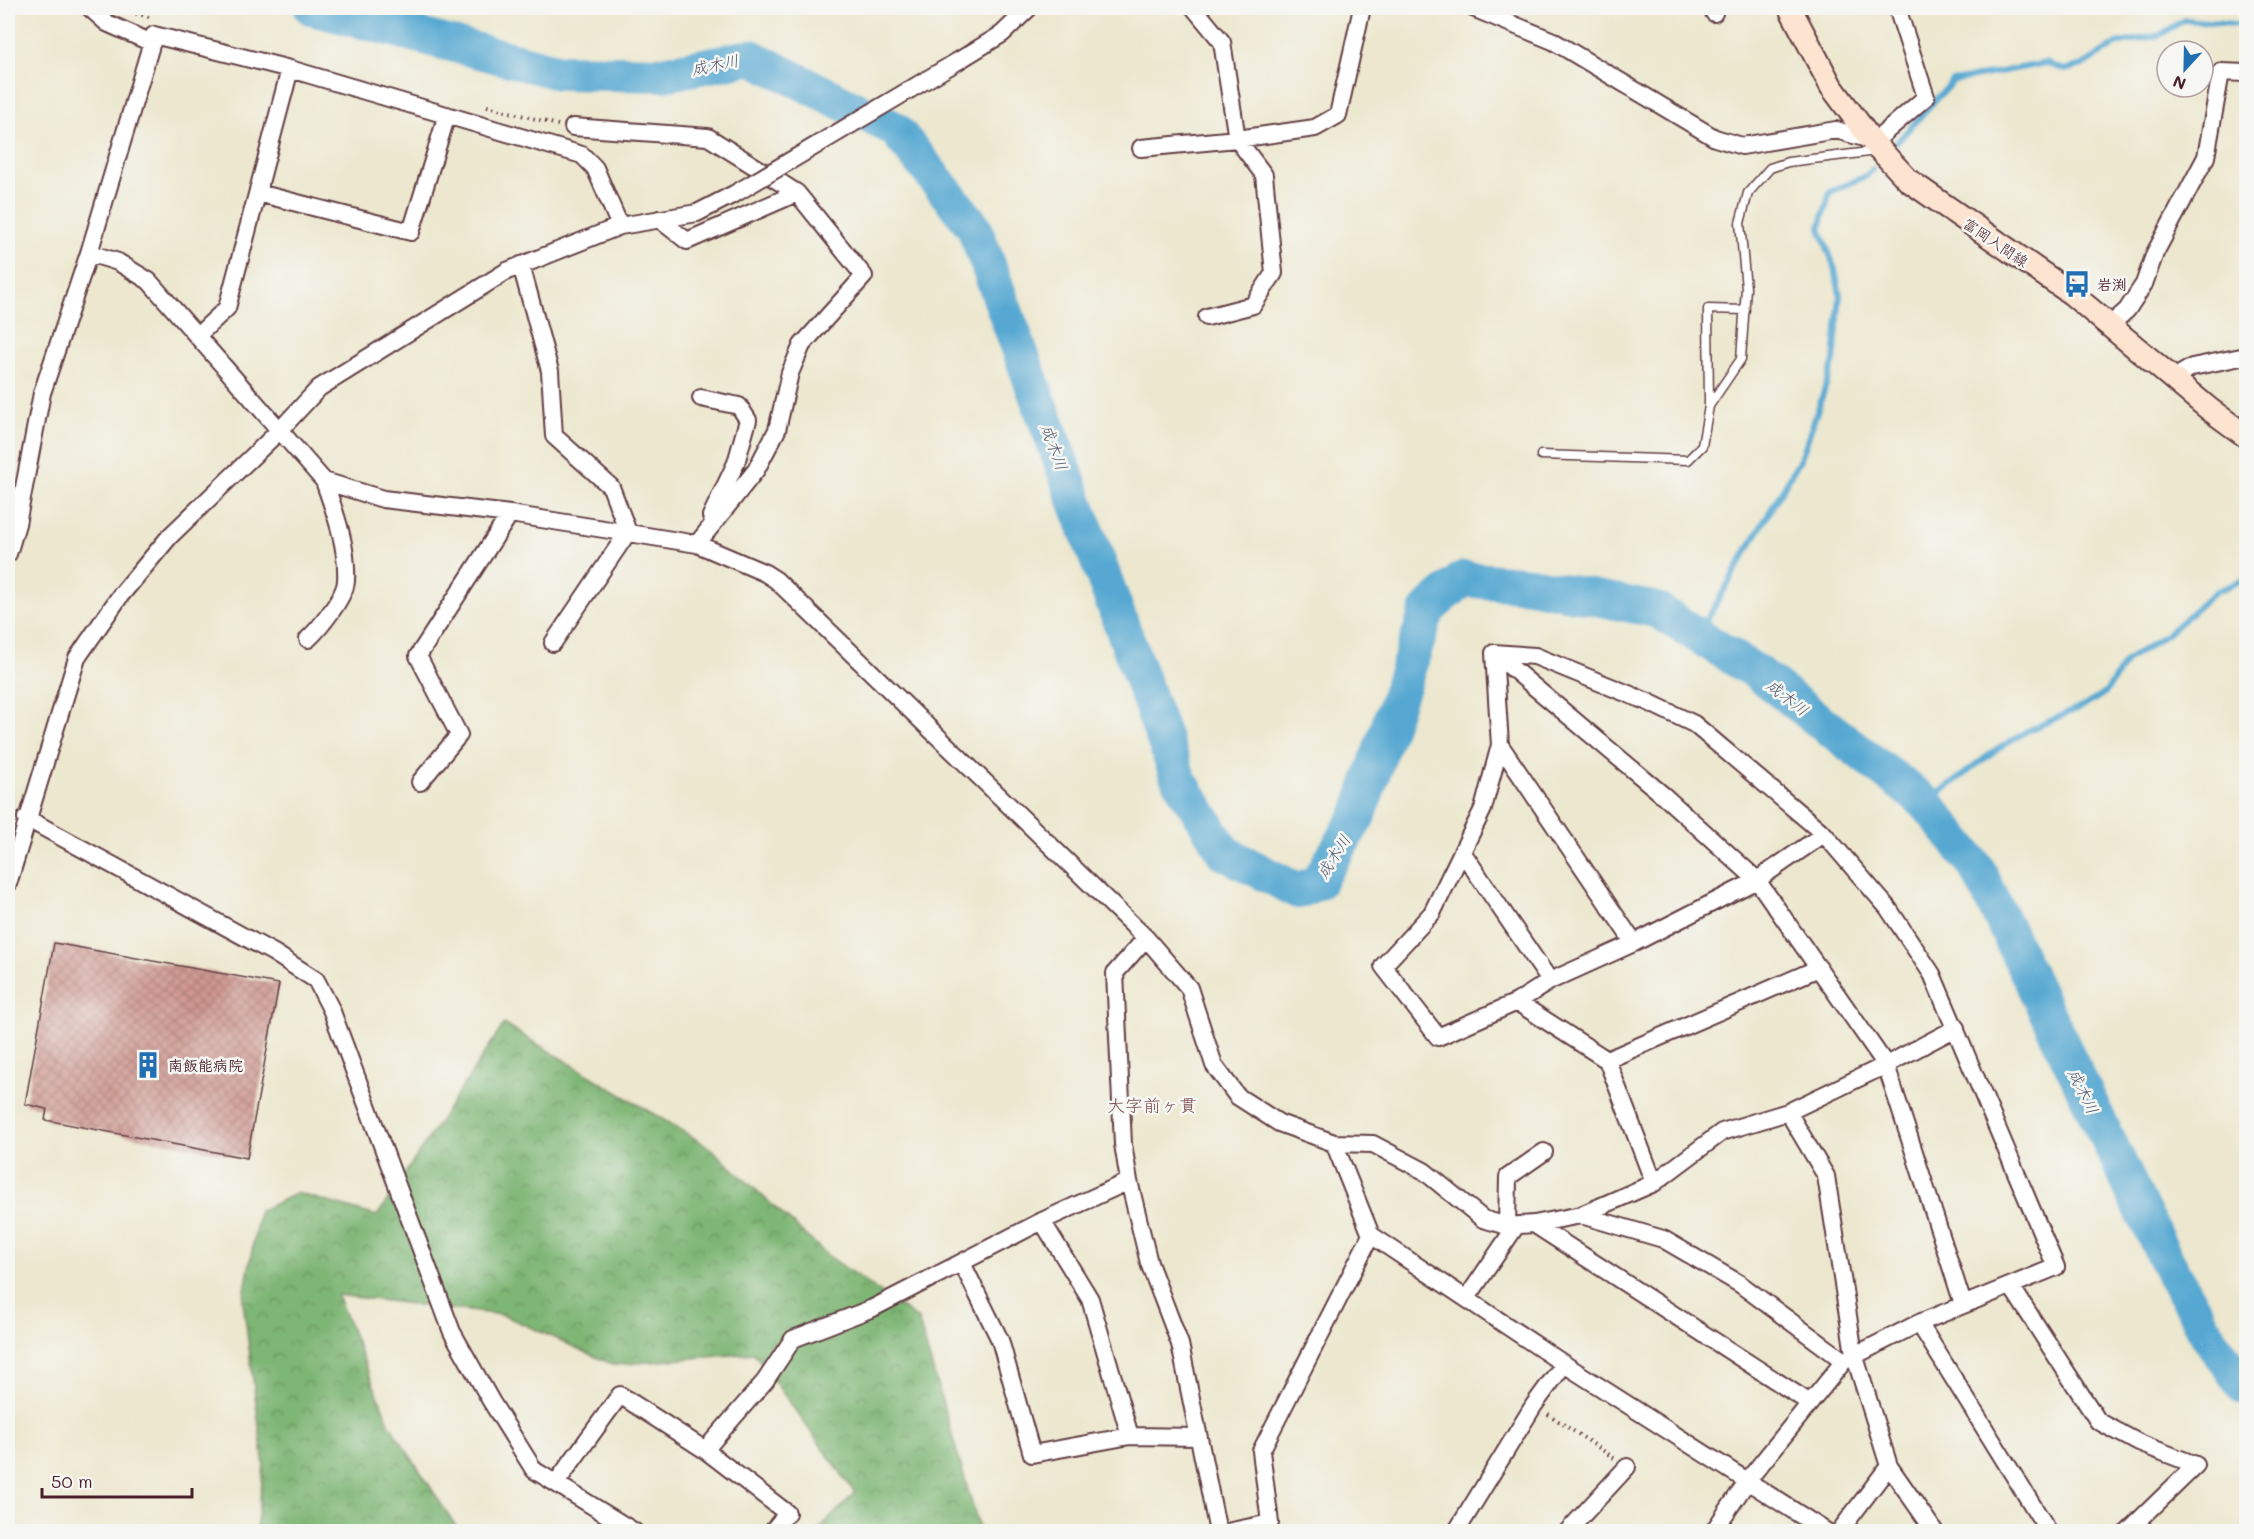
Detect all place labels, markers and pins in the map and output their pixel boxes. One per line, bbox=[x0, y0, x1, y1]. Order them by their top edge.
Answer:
bus stop icon: 岩渕 bbox=[2062, 269, 2092, 299]
place label: 岩渕 bbox=[2097, 274, 2127, 294]
building icon: 南飯能病院 bbox=[133, 1050, 163, 1080]
place label: 南飯能病院 bbox=[168, 1055, 243, 1075]

